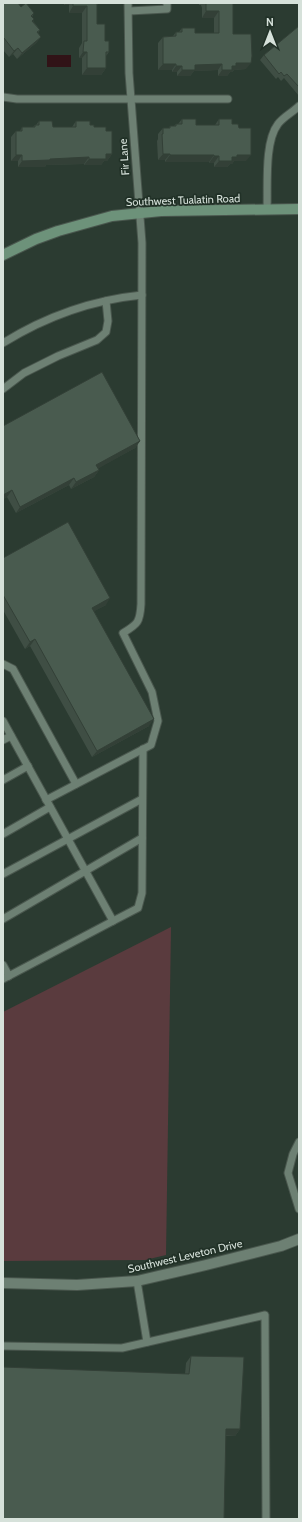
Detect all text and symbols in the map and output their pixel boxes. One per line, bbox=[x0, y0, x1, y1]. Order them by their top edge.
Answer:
north arrow bbox=[250, 12, 290, 52]
text: N bbox=[266, 15, 274, 29]
street label: Fir Lane bbox=[116, 138, 132, 176]
street label: Southwest Tualatin Road bbox=[126, 191, 240, 209]
street label: Southwest Leveton Drive bbox=[126, 1236, 244, 1276]

